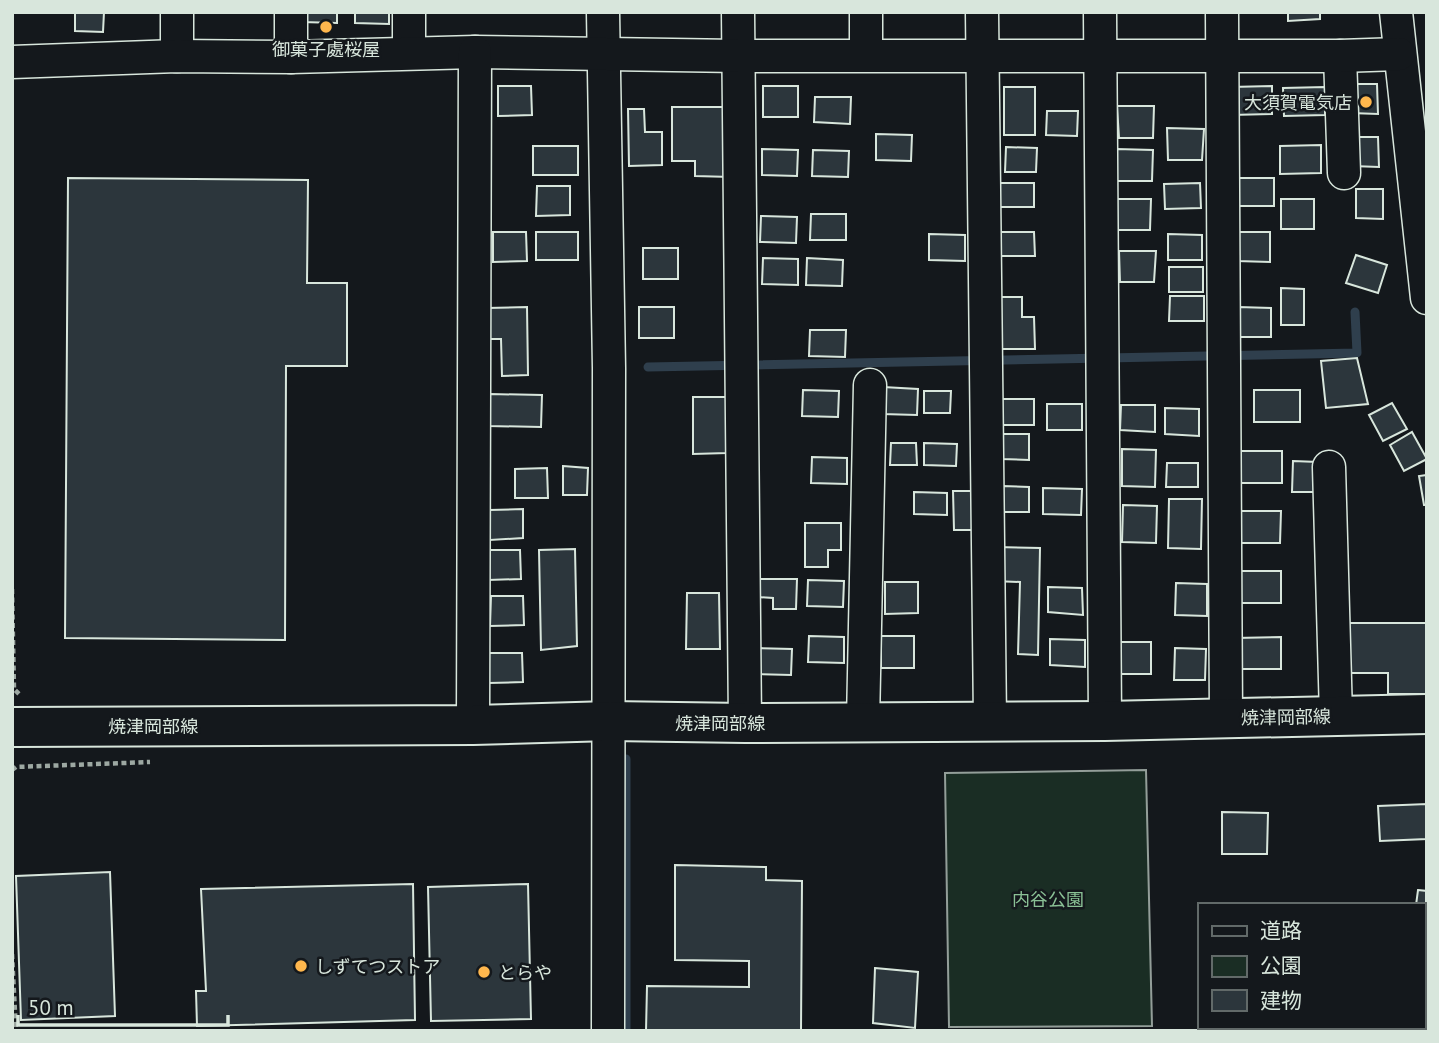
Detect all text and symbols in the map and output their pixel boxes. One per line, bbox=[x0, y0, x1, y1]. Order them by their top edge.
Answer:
marker: 御菓子處桜屋 bbox=[318, 19, 334, 35]
place label: 御菓子處桜屋 bbox=[272, 38, 380, 61]
place label: 大須賀電気店 bbox=[1244, 91, 1352, 114]
marker: 大須賀電気店 bbox=[1358, 94, 1374, 110]
street label: 焼津岡部線 bbox=[1241, 705, 1331, 729]
street label: 焼津岡部線 bbox=[675, 712, 765, 735]
street label: 焼津岡部線 bbox=[108, 715, 198, 738]
park label: 内谷公園 bbox=[1012, 888, 1084, 911]
legend bbox=[1198, 903, 1425, 1029]
text: 道路 bbox=[1260, 917, 1302, 944]
text: 公園 bbox=[1260, 952, 1302, 979]
place label: しずてつストア bbox=[315, 955, 440, 978]
marker: しずてつストア bbox=[293, 958, 309, 974]
place label: とらや bbox=[498, 961, 552, 984]
marker: とらや bbox=[476, 964, 492, 980]
scale bar bbox=[18, 984, 228, 1028]
text: 建物 bbox=[1260, 987, 1302, 1014]
text: 50 m bbox=[28, 994, 74, 1021]

